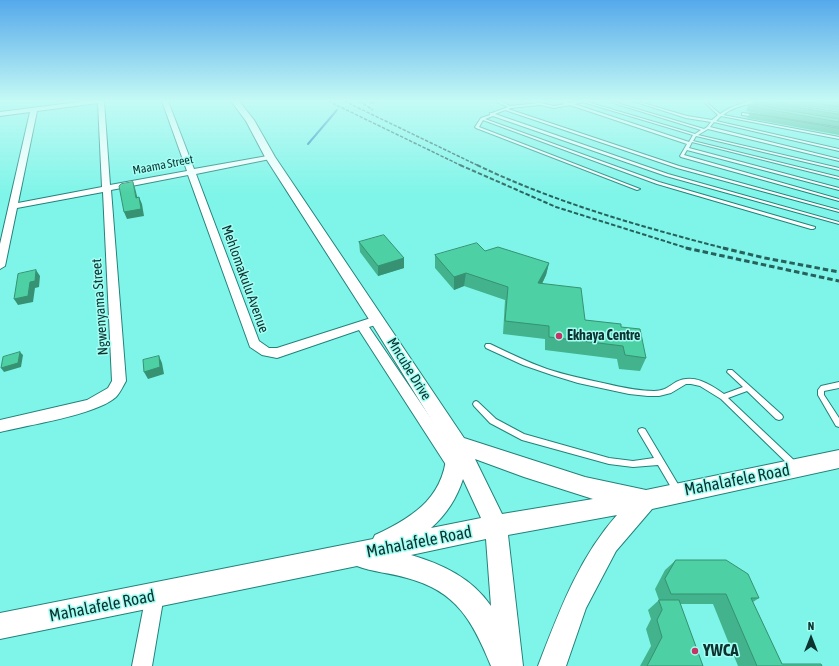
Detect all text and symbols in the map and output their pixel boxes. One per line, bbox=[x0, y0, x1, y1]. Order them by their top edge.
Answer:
street label: Maama Street bbox=[131, 152, 195, 178]
street label: Mehlomakulu Avenue bbox=[218, 223, 272, 335]
street label: Ngwenyama Street bbox=[88, 258, 112, 356]
place label: Ekhaya Centre bbox=[567, 328, 640, 344]
marker: Ekhaya Centre bbox=[554, 331, 564, 341]
street label: Mncube Drive bbox=[383, 335, 435, 403]
street label: Mahalafele Road bbox=[682, 460, 792, 500]
street label: Mahalafele Road bbox=[364, 522, 474, 562]
street label: Mahalafele Road bbox=[47, 586, 157, 626]
north arrow bbox=[791, 618, 831, 658]
text: N bbox=[808, 620, 814, 632]
place label: YWCA bbox=[703, 641, 739, 661]
marker: YWCA bbox=[690, 646, 700, 656]

